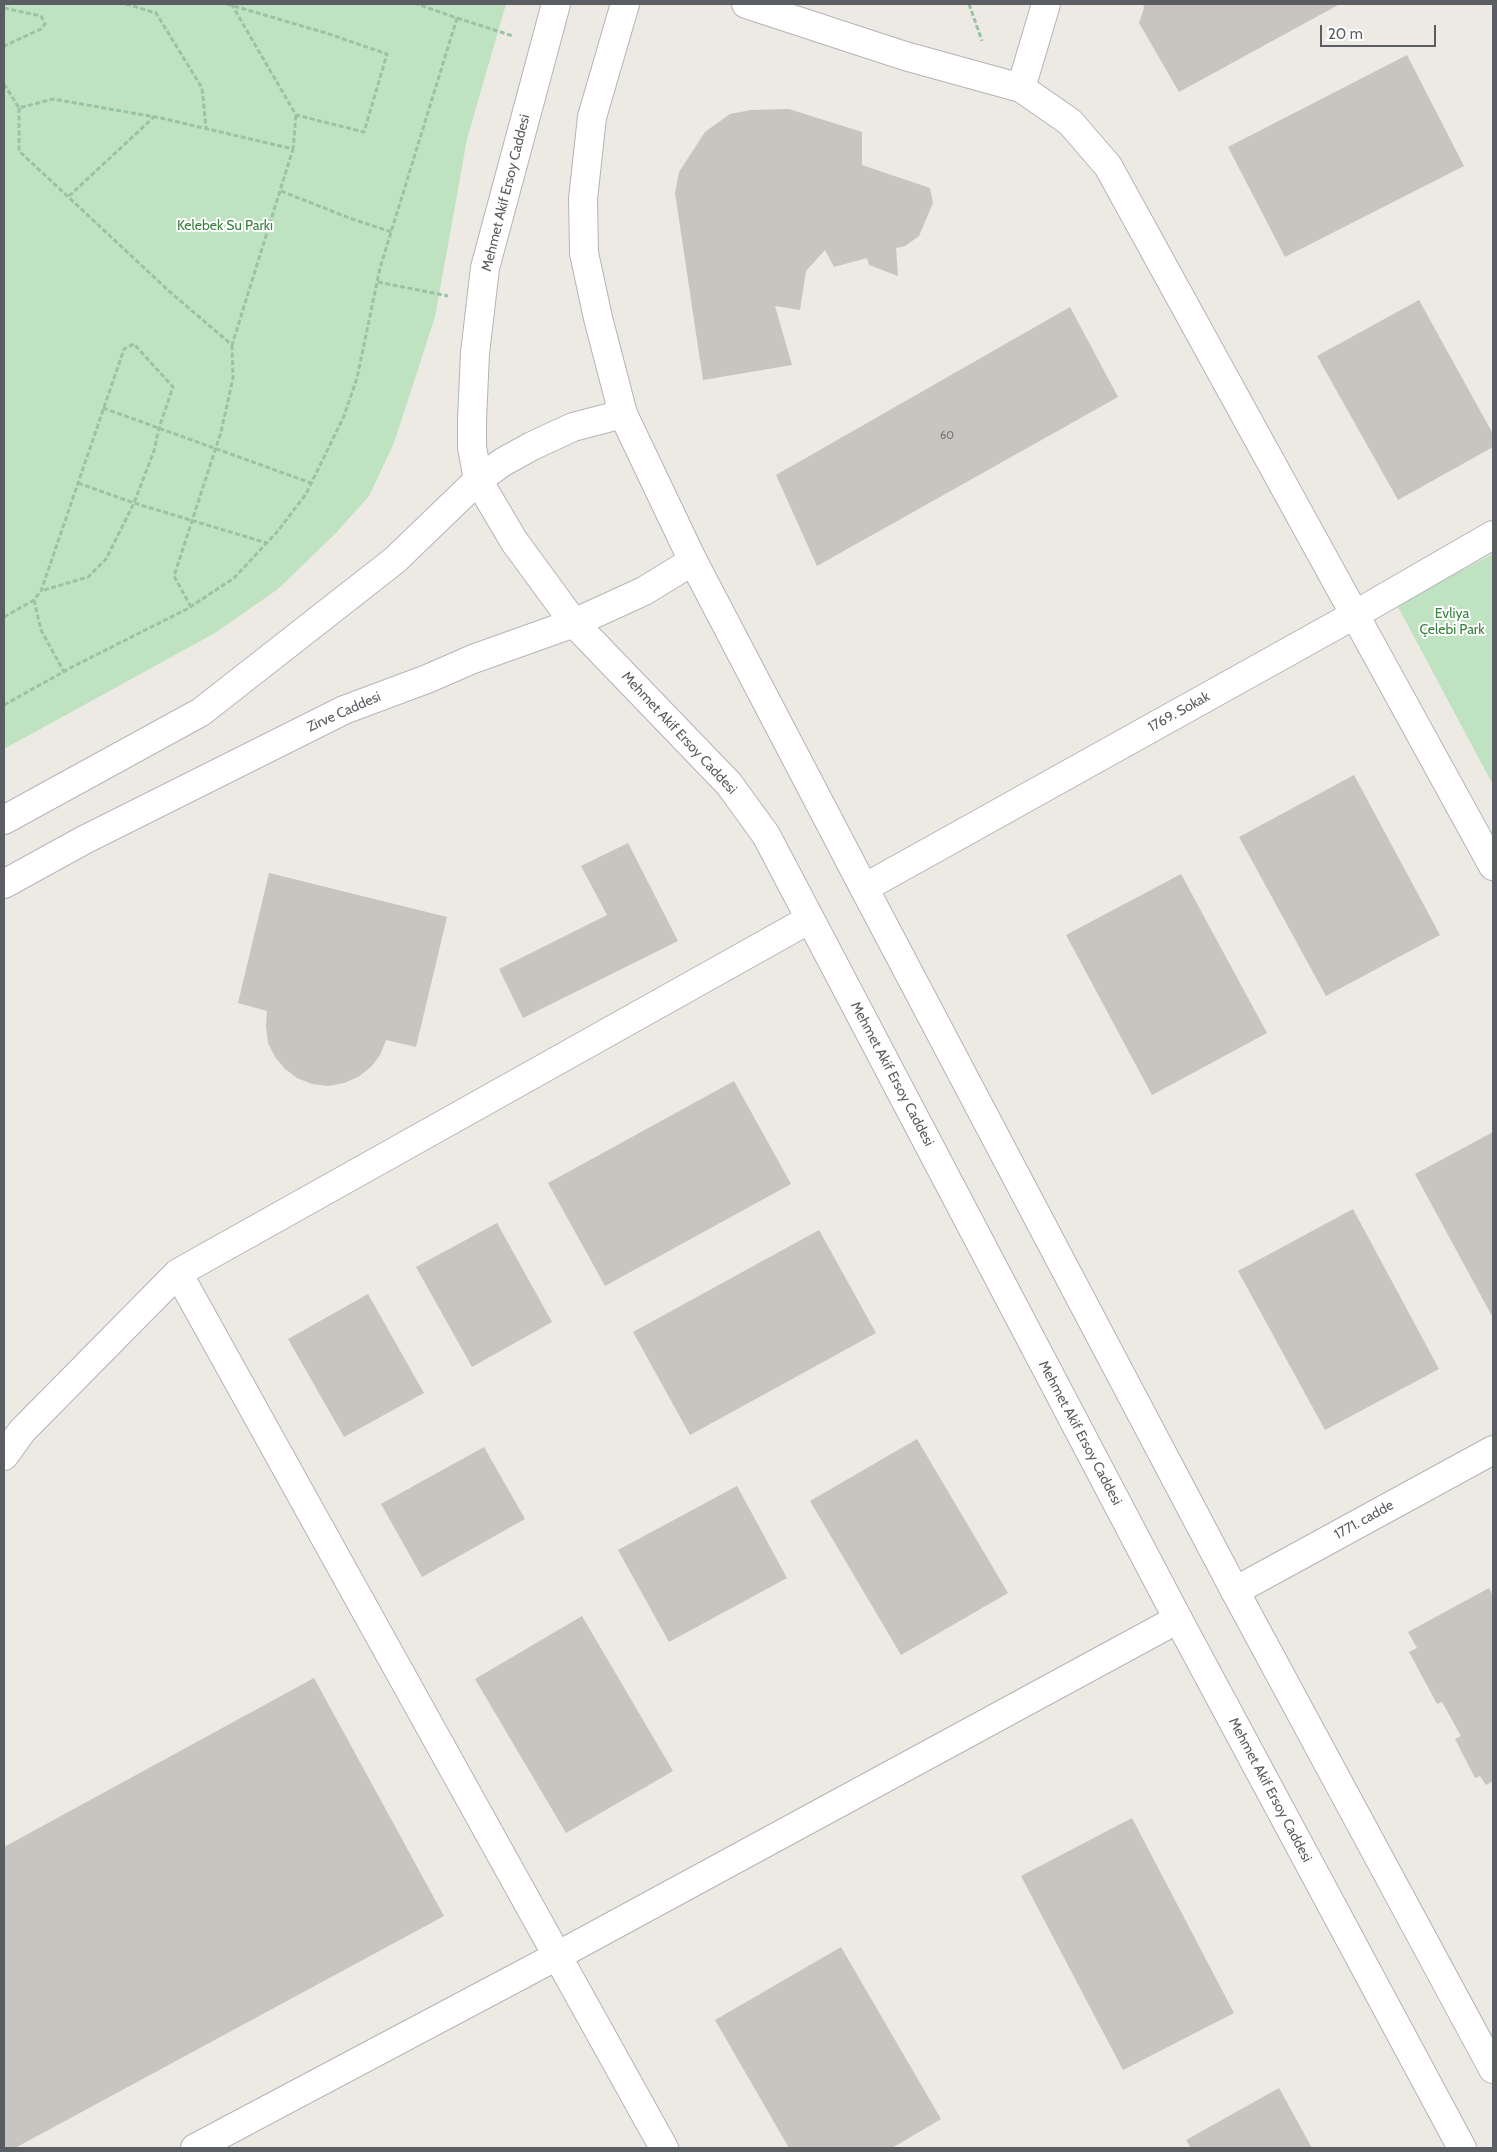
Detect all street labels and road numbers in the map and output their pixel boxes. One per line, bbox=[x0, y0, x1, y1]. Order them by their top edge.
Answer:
street label: Mehmet Akif Ersoy Caddesi bbox=[478, 113, 534, 273]
street label: Mehmet Akif Ersoy Caddesi bbox=[618, 668, 740, 798]
street label: Zirve Caddesi bbox=[305, 688, 383, 736]
street label: 1769. Sokak bbox=[1145, 688, 1213, 736]
street label: Mehmet Akif Ersoy Caddesi bbox=[847, 999, 937, 1149]
street label: Mehmet Akif Ersoy Caddesi bbox=[1035, 1358, 1125, 1508]
street label: 1771. cadde bbox=[1331, 1497, 1397, 1543]
street label: Mehmet Akif Ersoy Caddesi bbox=[1225, 1715, 1315, 1865]

